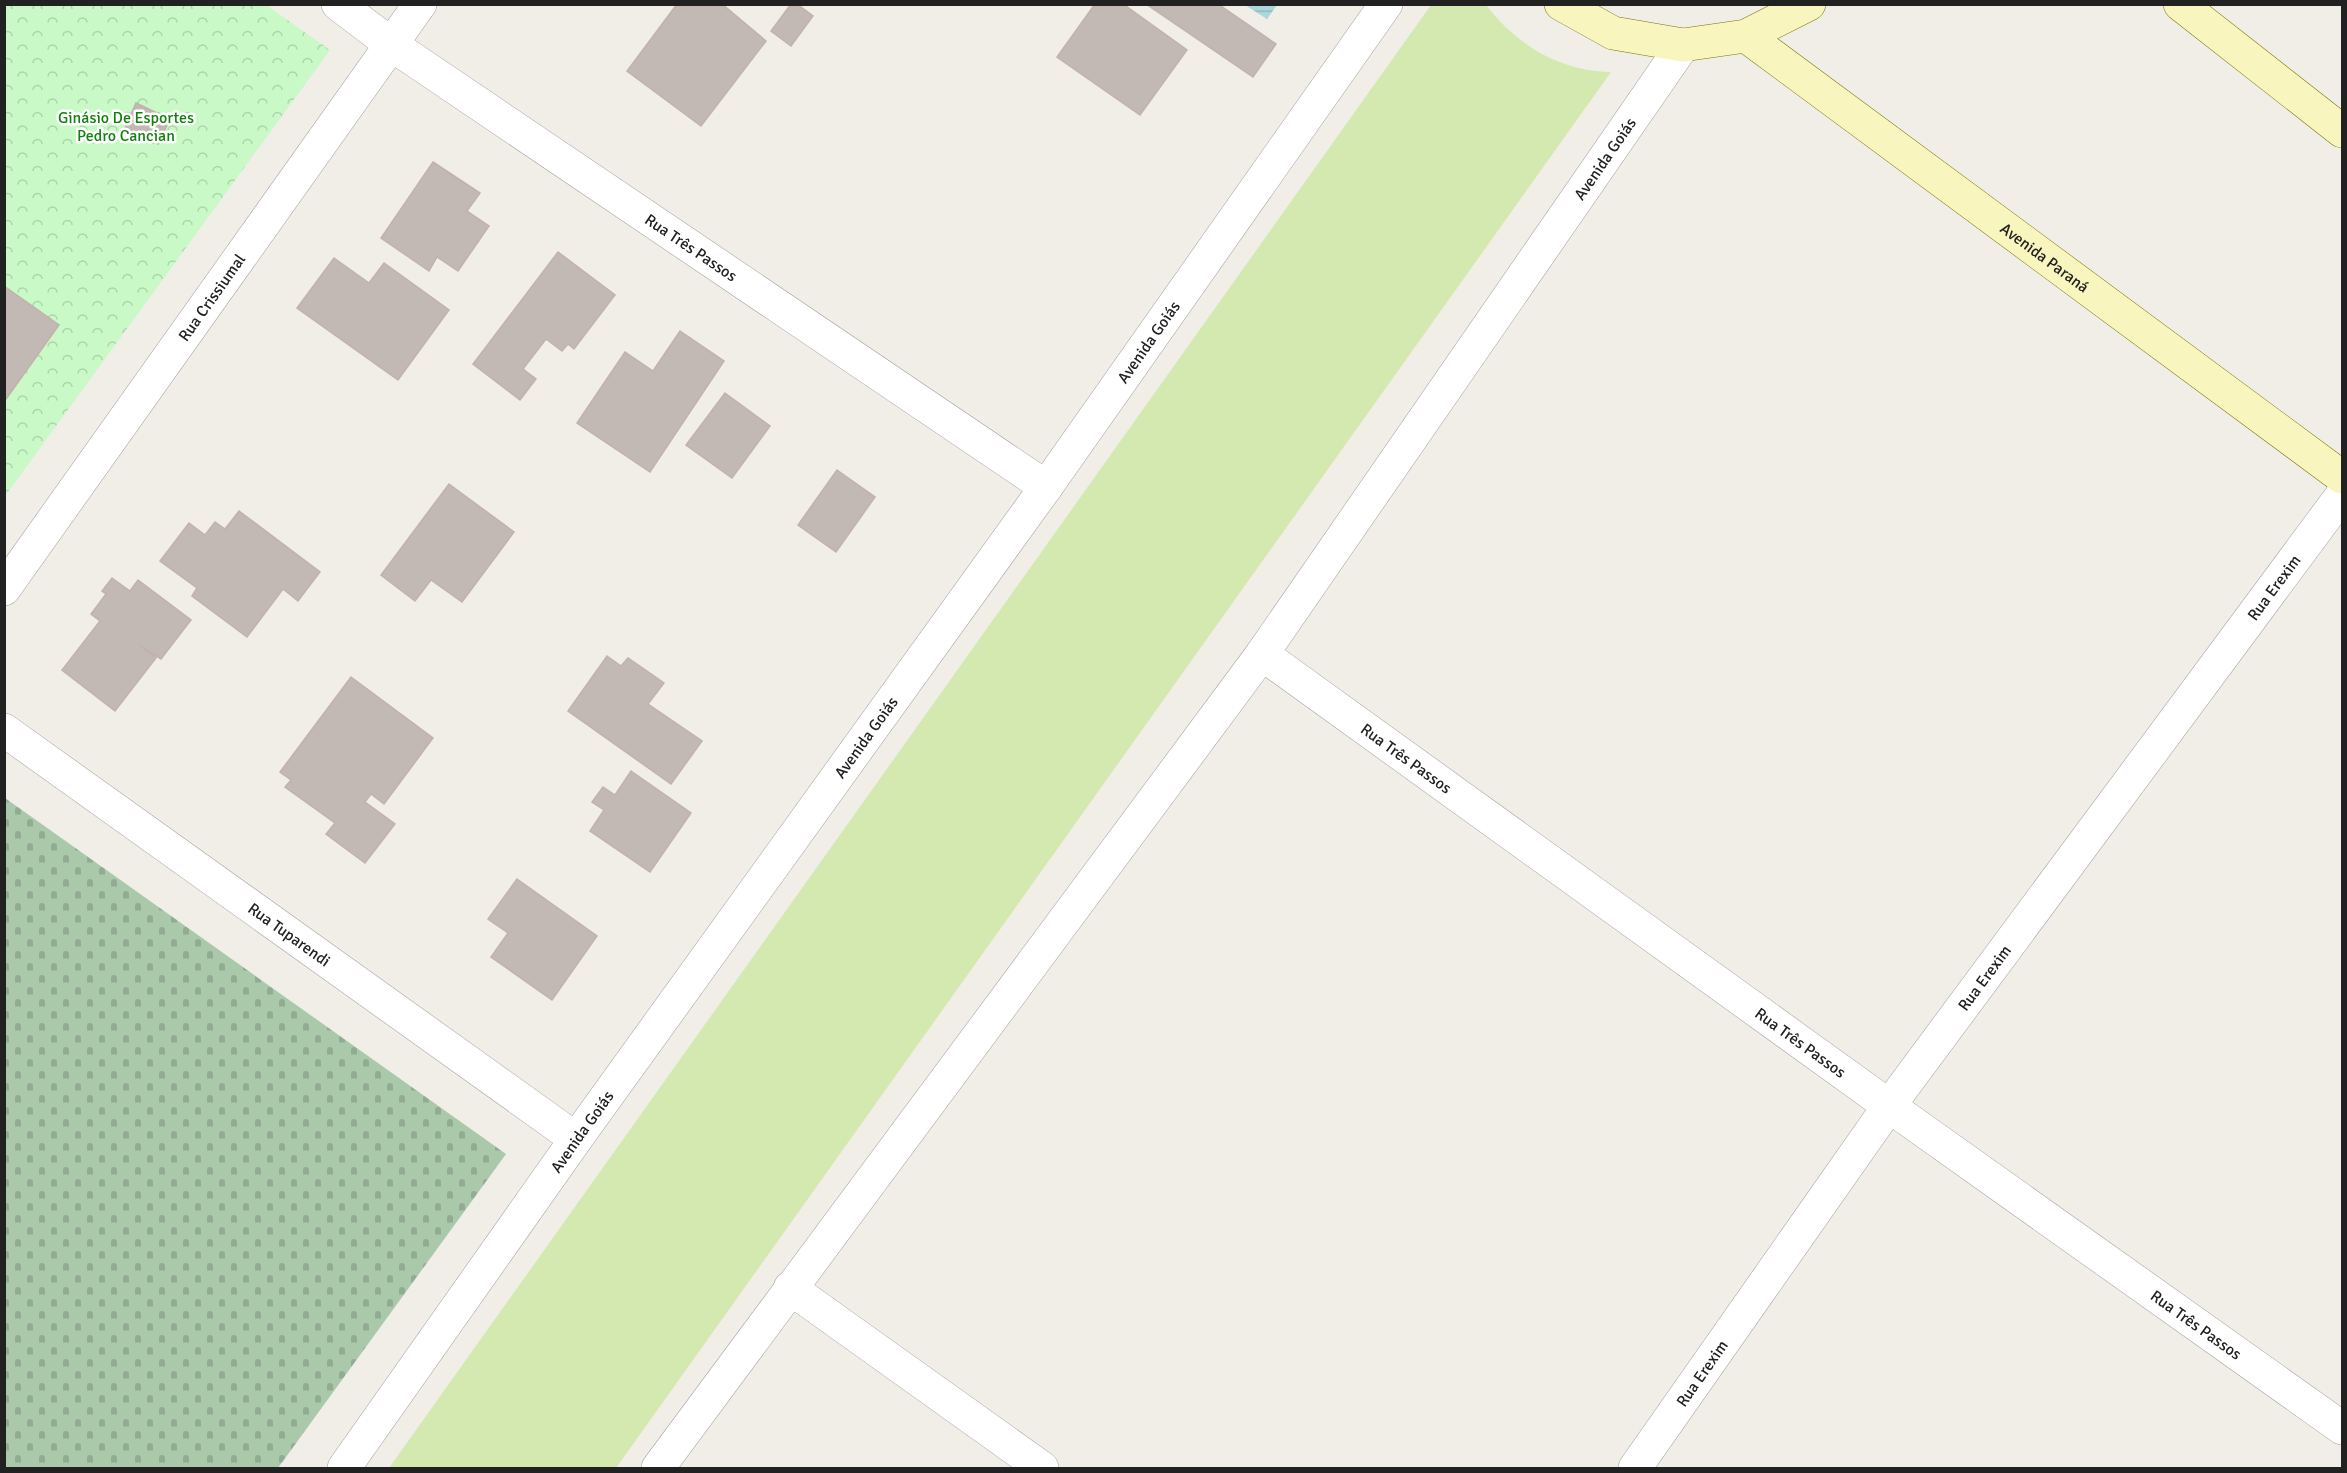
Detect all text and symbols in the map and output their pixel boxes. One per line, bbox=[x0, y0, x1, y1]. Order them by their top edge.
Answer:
park label: Ginásio De Esportes Pedro Cancian bbox=[58, 108, 194, 146]
street label: Avenida Goiás bbox=[1570, 114, 1641, 204]
street label: Rua Três Passos bbox=[641, 210, 741, 286]
street label: Avenida Paraná bbox=[1996, 219, 2093, 297]
street label: Rua Crissiumal bbox=[174, 250, 250, 345]
street label: Avenida Goiás bbox=[1113, 297, 1185, 387]
street label: Rua Erexim bbox=[2243, 551, 2305, 625]
street label: Avenida Goiás bbox=[830, 693, 903, 782]
street label: Rua Três Passos bbox=[1357, 719, 1455, 798]
street label: Rua Tuparendi bbox=[244, 899, 334, 971]
street label: Rua Erexim bbox=[1954, 941, 2016, 1015]
street label: Rua Três Passos bbox=[1751, 1004, 1849, 1083]
street label: Avenida Goiás bbox=[546, 1087, 618, 1177]
street label: Rua Três Passos bbox=[2146, 1286, 2245, 1364]
street label: Rua Erexim bbox=[1672, 1336, 1733, 1411]

